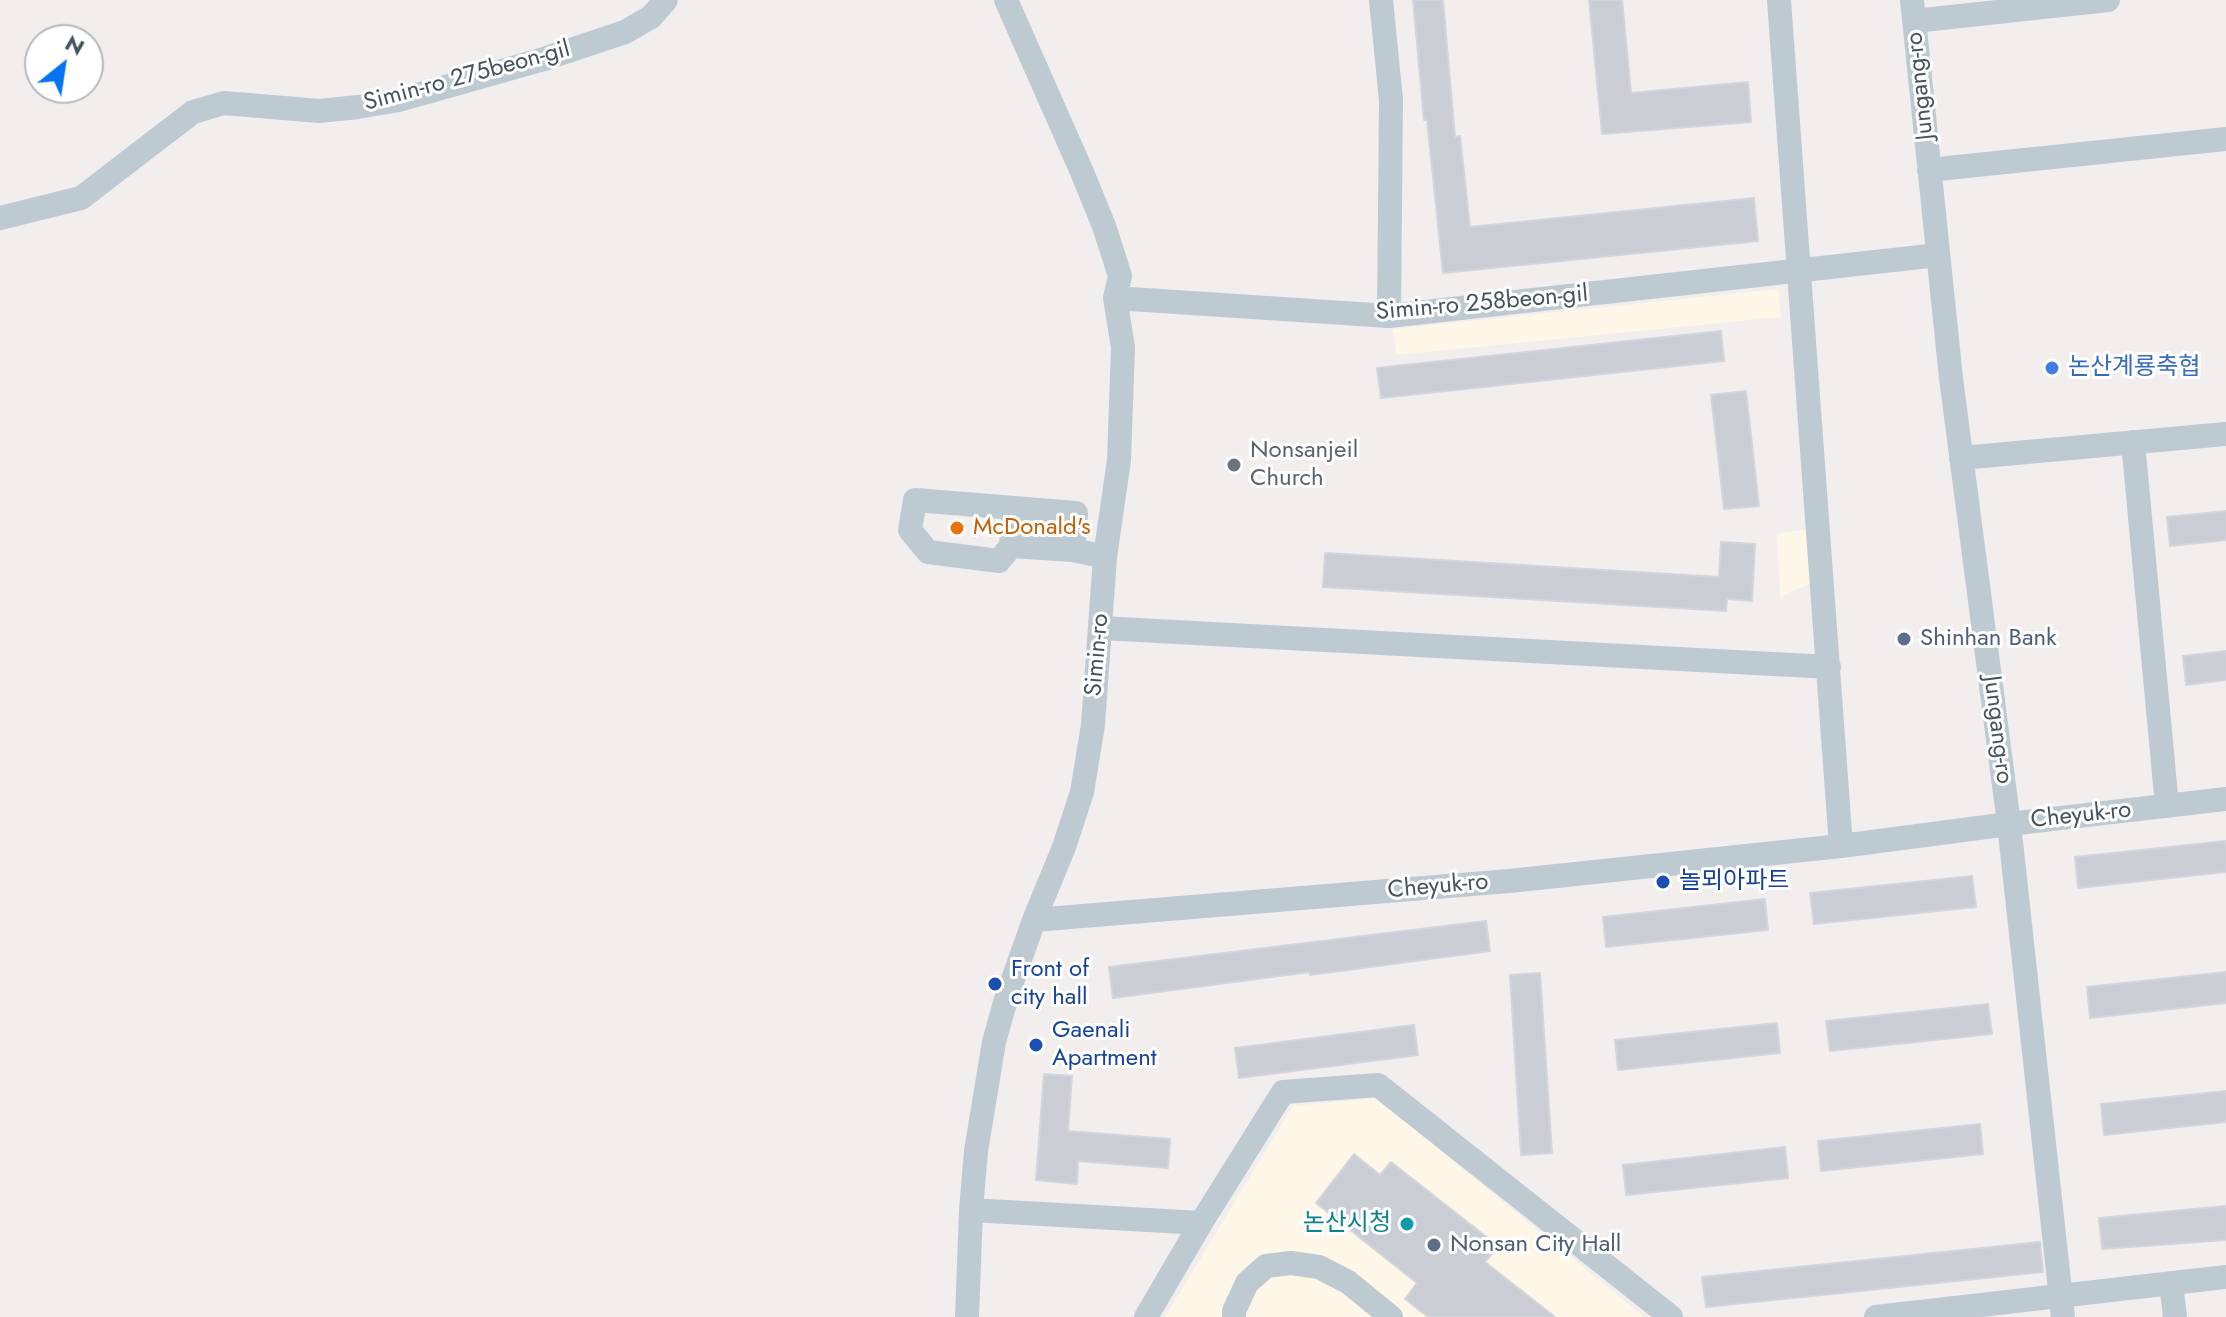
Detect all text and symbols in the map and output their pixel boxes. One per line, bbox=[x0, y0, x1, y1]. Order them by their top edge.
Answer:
north arrow bbox=[24, 24, 104, 104]
text: N bbox=[59, 27, 91, 63]
street label: Jungang-ro bbox=[1901, 31, 1941, 141]
street label: Simin-ro 275beon-gil bbox=[361, 36, 573, 118]
street label: Simin-ro 258beon-gil bbox=[1375, 280, 1589, 328]
place label: 논산계룡축협 bbox=[2068, 354, 2200, 382]
marker: 논산계룡축협 bbox=[2043, 359, 2061, 377]
place label: Nonsanjeil Church bbox=[1250, 437, 1358, 493]
marker: Nonsanjeil Church bbox=[1225, 456, 1243, 474]
place label: McDonald's bbox=[973, 514, 1091, 542]
marker: McDonald's bbox=[948, 519, 966, 537]
street label: Simin-ro bbox=[1080, 612, 1116, 698]
place label: Shinhan Bank bbox=[1920, 625, 2057, 653]
marker: Shinhan Bank bbox=[1895, 630, 1913, 648]
street label: Jungang-ro bbox=[1976, 674, 2018, 786]
street label: Cheyuk-ro bbox=[2029, 796, 2133, 836]
street label: Cheyuk-ro bbox=[1387, 868, 1489, 906]
place label: 놀뫼아파트 bbox=[1679, 868, 1789, 896]
marker: 놀뫼아파트 bbox=[1654, 873, 1672, 891]
place label: Front of city hall bbox=[1011, 956, 1089, 1012]
marker: Front of city hall bbox=[986, 975, 1004, 993]
place label: Gaenali Apartment bbox=[1052, 1017, 1156, 1073]
marker: Gaenali Apartment bbox=[1027, 1036, 1045, 1054]
place label: 논산시청 bbox=[1303, 1210, 1391, 1238]
marker: 논산시청 bbox=[1398, 1215, 1416, 1233]
place label: Nonsan City Hall bbox=[1450, 1231, 1621, 1259]
marker: Nonsan City Hall bbox=[1425, 1236, 1443, 1254]

